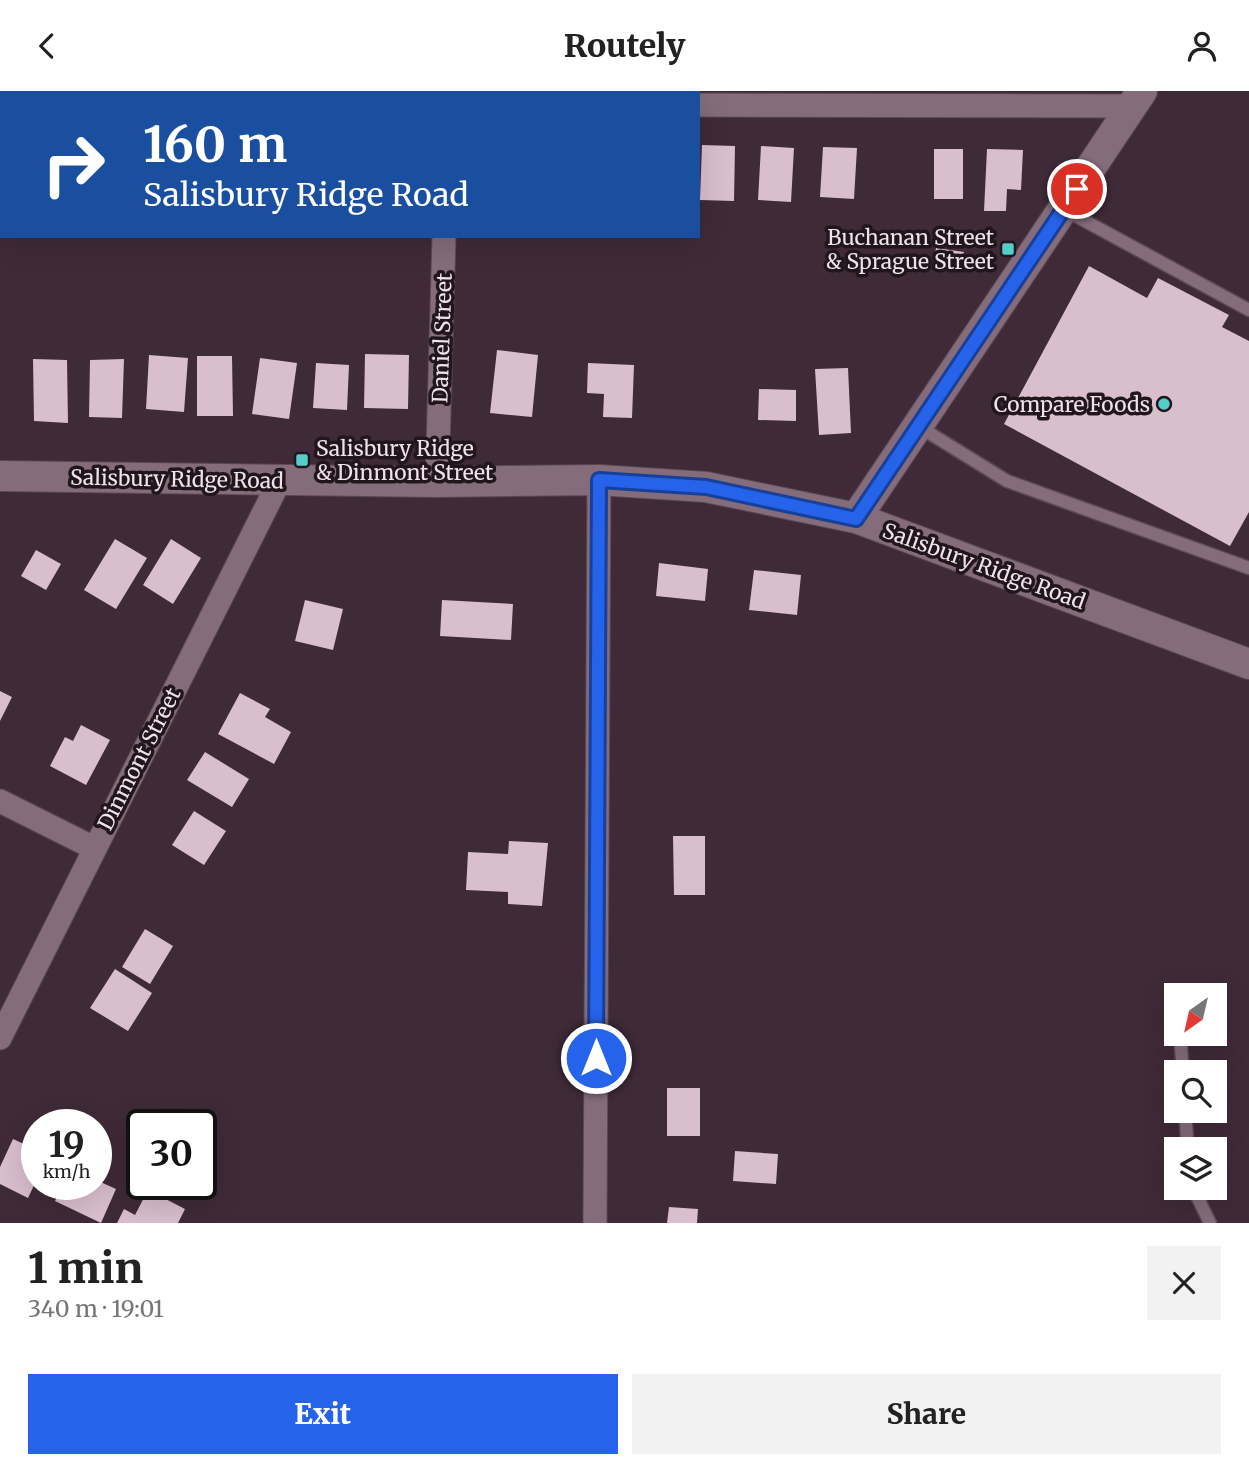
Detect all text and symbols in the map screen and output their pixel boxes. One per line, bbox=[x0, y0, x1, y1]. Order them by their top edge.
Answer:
text: Routely bbox=[564, 26, 685, 66]
icon: back bbox=[28, 27, 66, 65]
icon: person bbox=[1183, 27, 1221, 65]
text: 160 m bbox=[143, 114, 287, 175]
icon: right bbox=[28, 119, 119, 210]
pin bbox=[1047, 159, 1107, 219]
icon: arrive bbox=[1058, 170, 1096, 208]
text: Salisbury Ridge Road bbox=[143, 175, 469, 215]
place label: Buchanan Street & Sprague Street bbox=[826, 224, 994, 275]
marker: Buchanan Street & Sprague Street bbox=[1000, 241, 1016, 257]
street label: Daniel Street bbox=[426, 272, 458, 404]
place label: Compare Foods bbox=[994, 391, 1150, 418]
marker: Compare Foods bbox=[1156, 396, 1172, 412]
place label: Salisbury Ridge & Dinmont Street bbox=[316, 435, 493, 486]
marker: Salisbury Ridge & Dinmont Street bbox=[294, 452, 310, 468]
street label: Salisbury Ridge Road bbox=[70, 464, 284, 494]
street label: Salisbury Ridge Road bbox=[879, 517, 1089, 615]
street label: Dinmont Street bbox=[91, 683, 187, 835]
north arrow bbox=[1164, 983, 1227, 1047]
map controls bbox=[1164, 983, 1227, 1200]
position arrow bbox=[559, 1021, 633, 1095]
button: search bbox=[1164, 1060, 1227, 1123]
speed limit sign: 30 bbox=[126, 1109, 217, 1200]
text: 19 bbox=[48, 1123, 85, 1167]
button: layers bbox=[1164, 1137, 1227, 1200]
text: km/h bbox=[43, 1160, 90, 1183]
text: 1 min bbox=[28, 1242, 143, 1294]
button: close bbox=[1147, 1246, 1221, 1320]
text: 340 m · 19:01 bbox=[28, 1294, 164, 1323]
button: Exit bbox=[28, 1374, 618, 1454]
button: Share bbox=[632, 1374, 1221, 1454]

